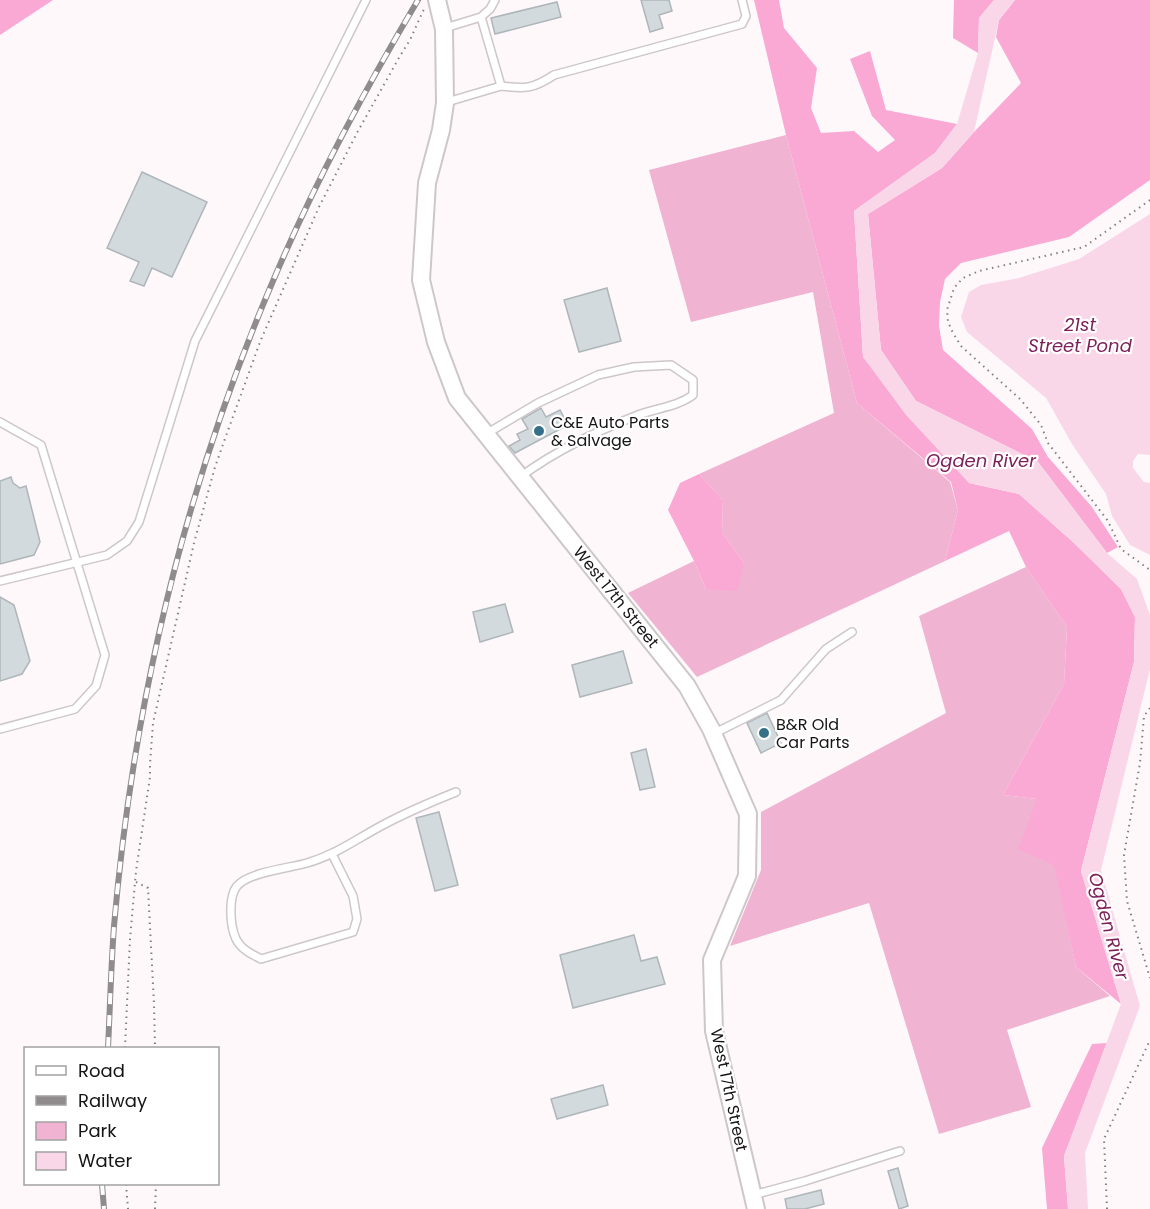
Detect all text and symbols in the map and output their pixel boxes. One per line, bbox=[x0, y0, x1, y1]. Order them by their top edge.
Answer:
water label: 21st Street Pond bbox=[1028, 312, 1133, 358]
place label: C&E Auto Parts & Salvage bbox=[551, 411, 669, 452]
marker: C&E Auto Parts & Salvage bbox=[532, 424, 546, 438]
water label: Ogden River bbox=[926, 448, 1037, 473]
street label: West 17th Street bbox=[568, 541, 664, 653]
place label: B&R Old Car Parts bbox=[776, 713, 850, 754]
marker: B&R Old Car Parts bbox=[757, 726, 771, 740]
water label: Ogden River bbox=[1083, 870, 1136, 984]
street label: West 17th Street bbox=[705, 1026, 753, 1154]
legend bbox=[24, 1047, 219, 1185]
text: Road bbox=[78, 1058, 125, 1083]
text: Railway bbox=[78, 1088, 147, 1113]
text: Park bbox=[78, 1118, 117, 1143]
text: Water bbox=[78, 1148, 132, 1173]

